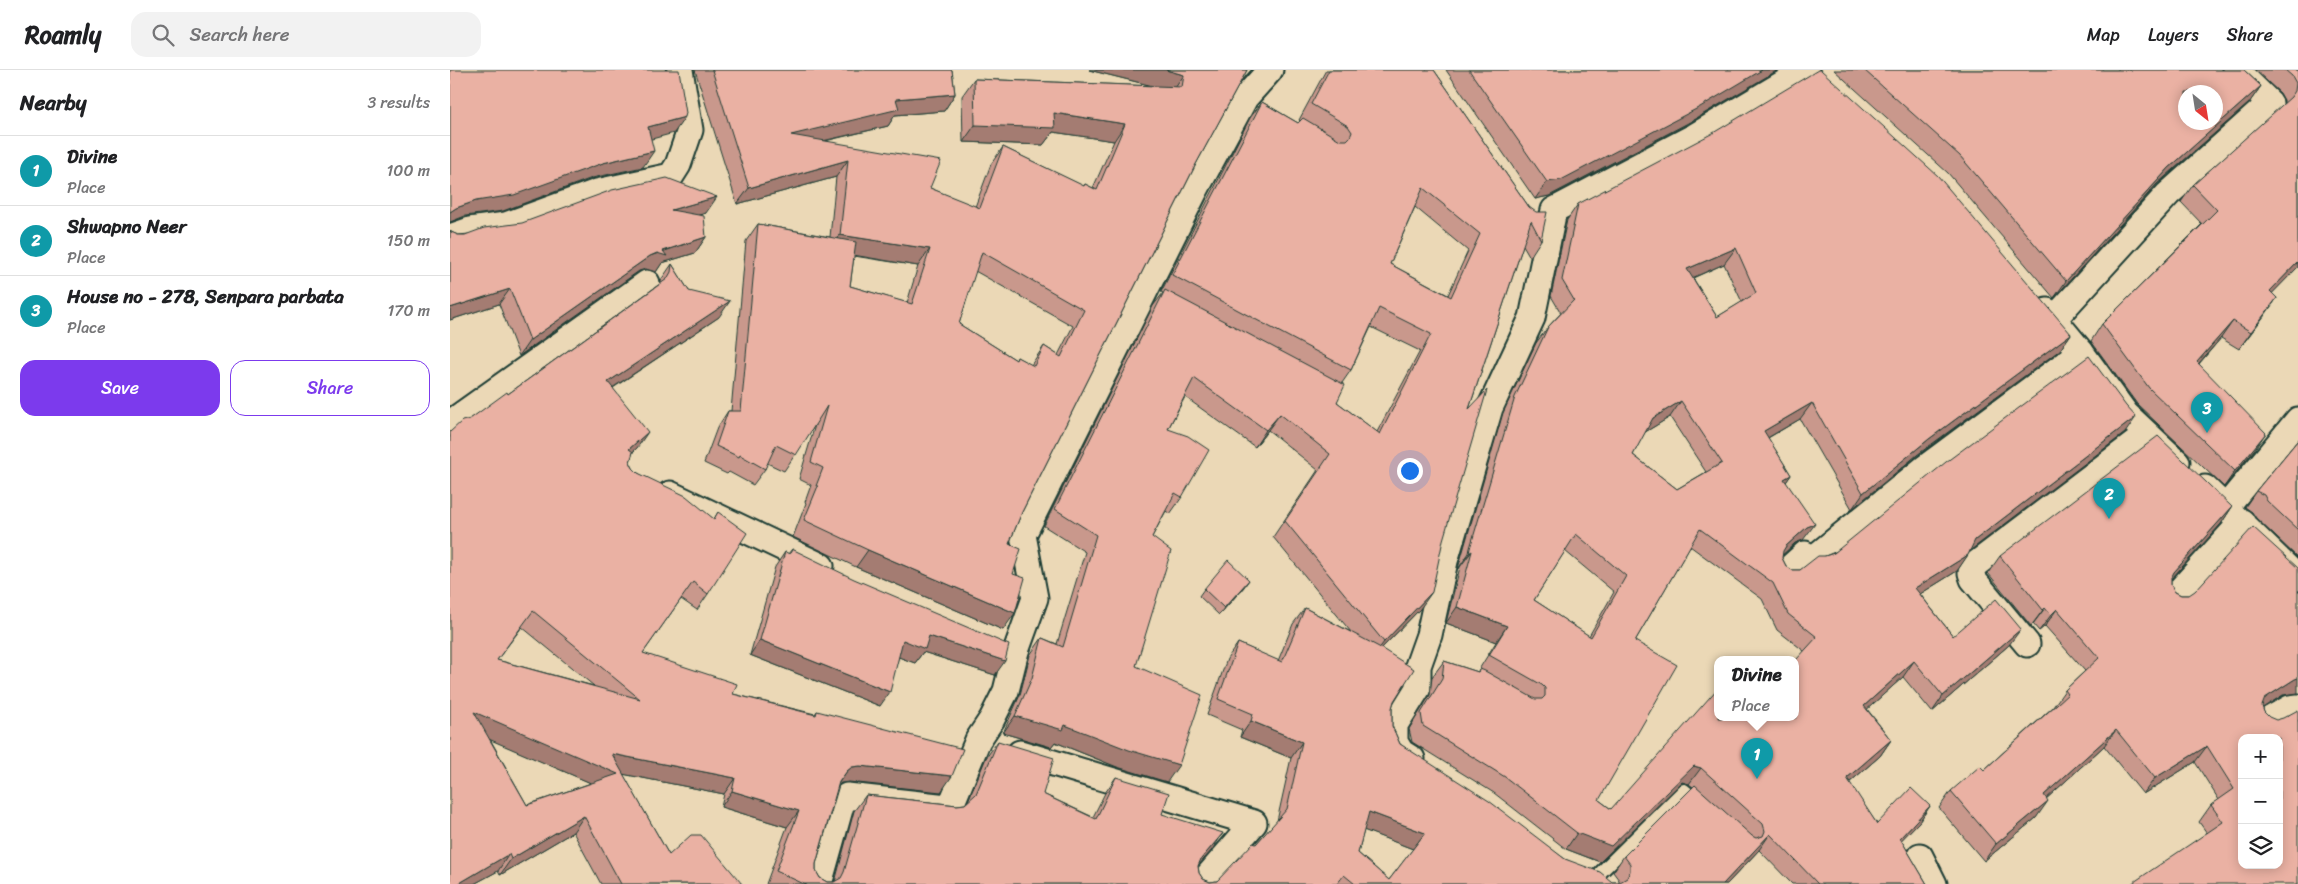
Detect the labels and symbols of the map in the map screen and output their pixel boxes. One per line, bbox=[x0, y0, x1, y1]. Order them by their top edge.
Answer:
north arrow bbox=[2178, 85, 2223, 130]
pin: 3 bbox=[2191, 392, 2223, 433]
your location bbox=[1397, 458, 1423, 484]
pin: 2 bbox=[2093, 478, 2125, 519]
pin: 1 bbox=[1741, 738, 1773, 779]

